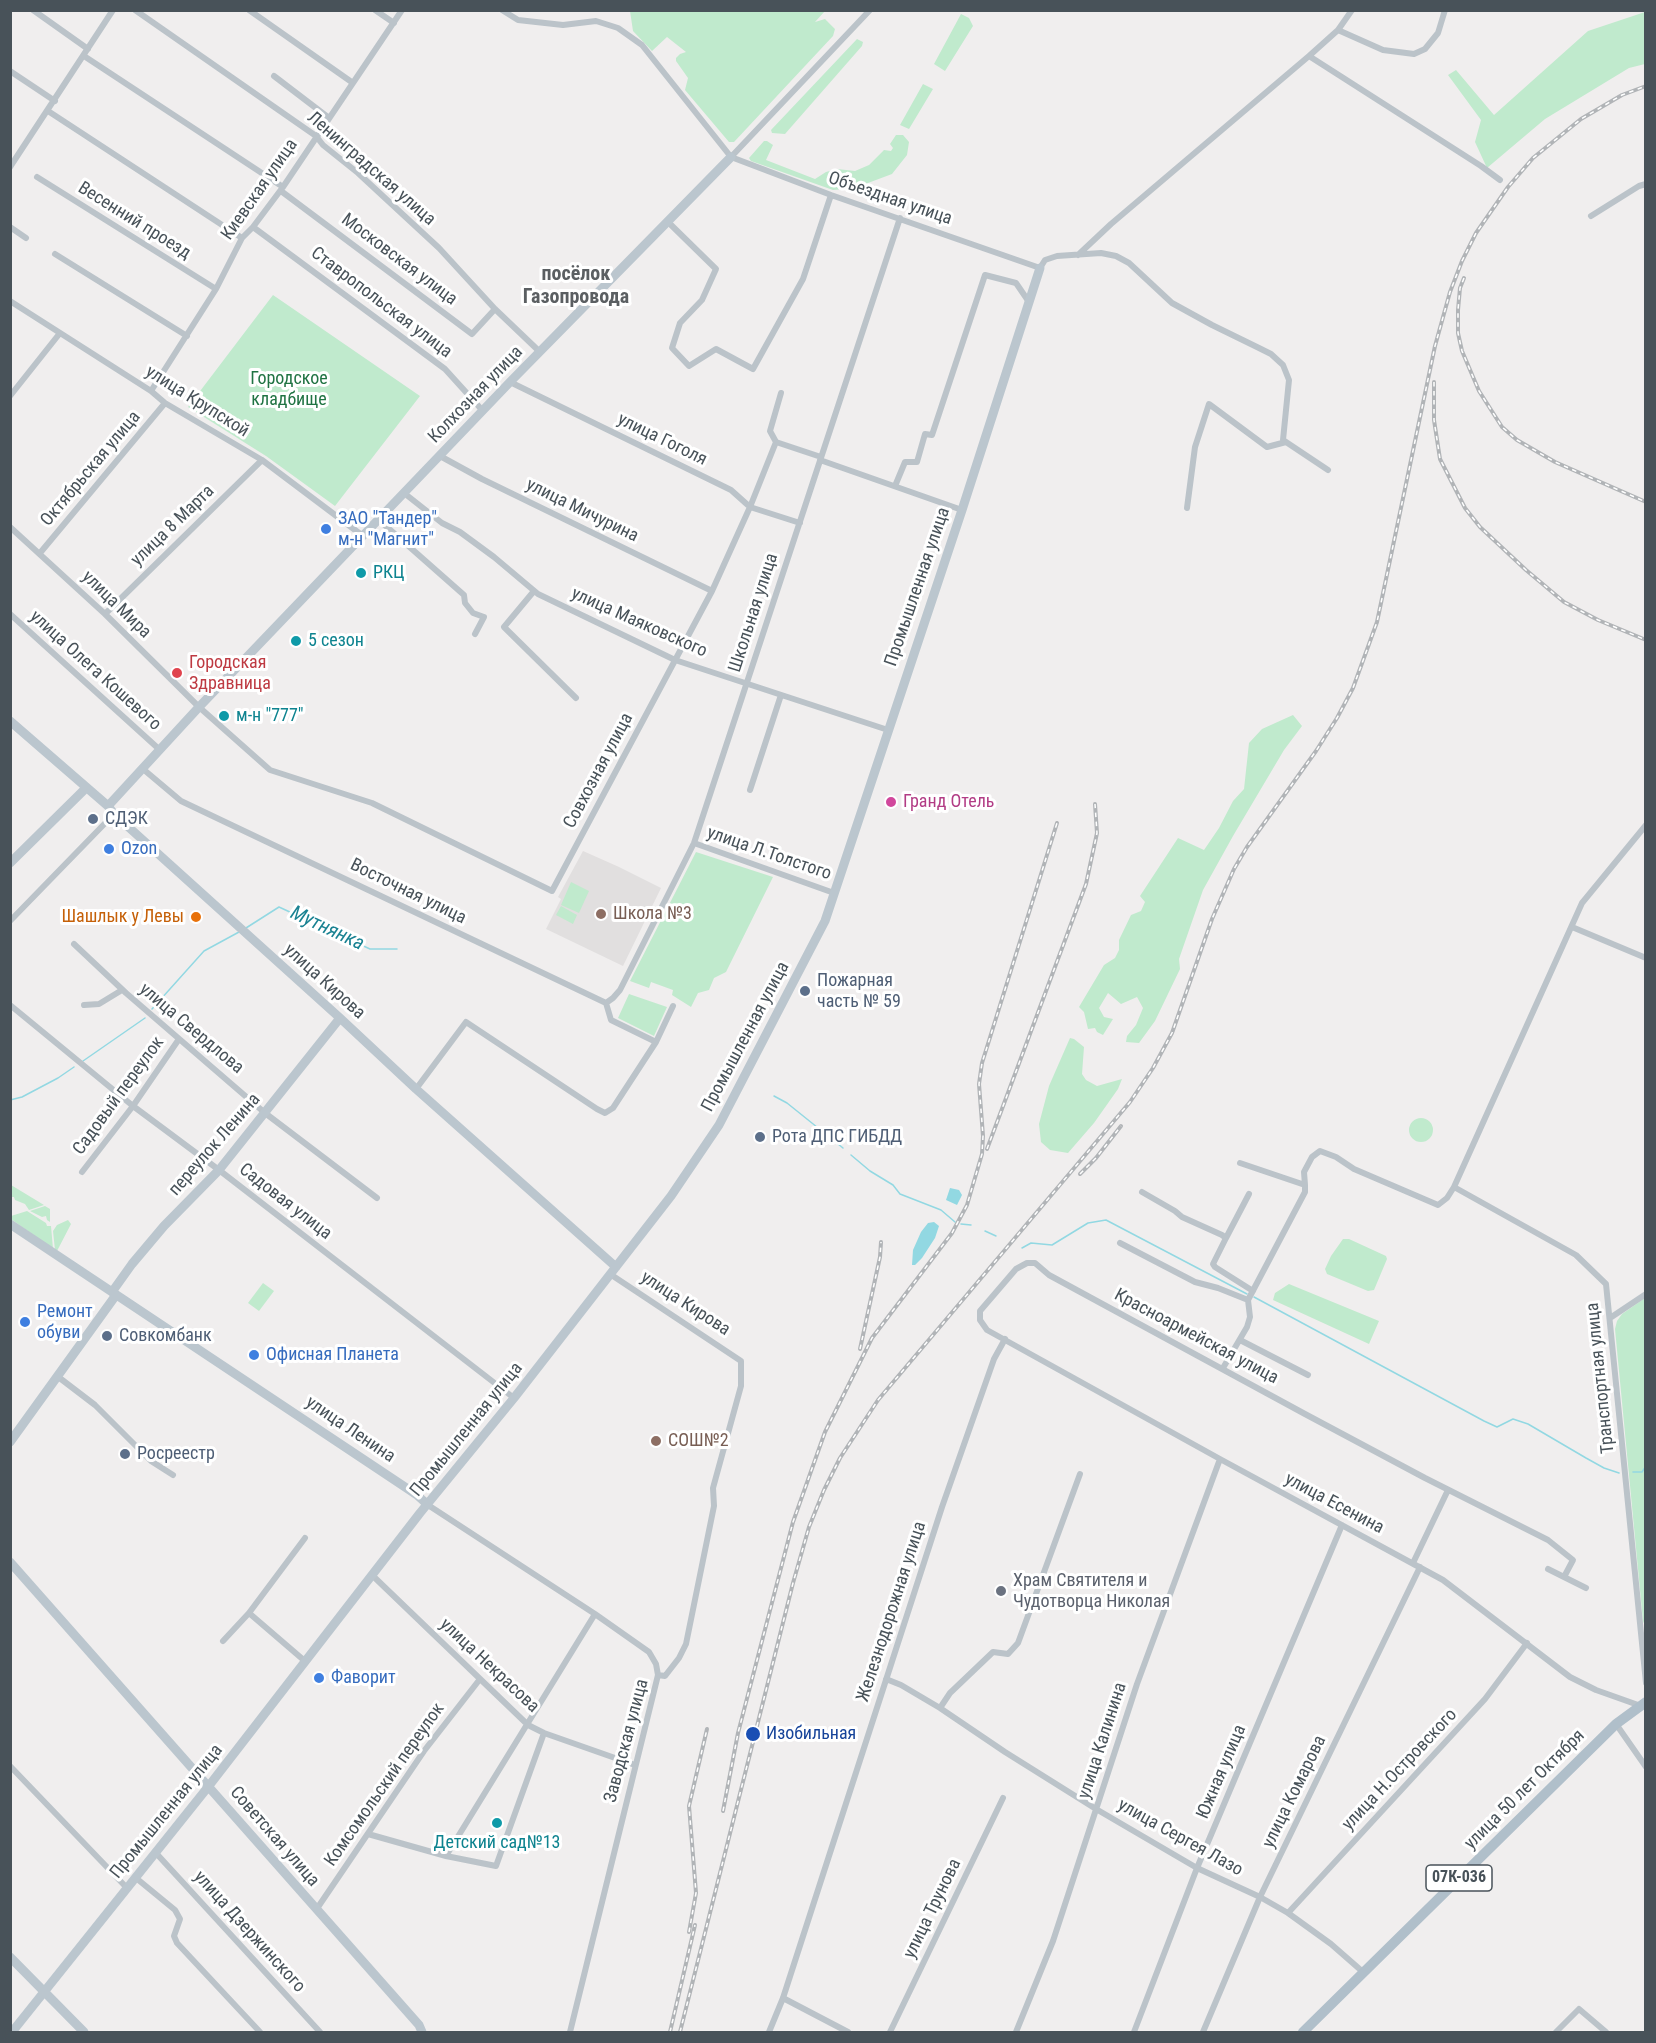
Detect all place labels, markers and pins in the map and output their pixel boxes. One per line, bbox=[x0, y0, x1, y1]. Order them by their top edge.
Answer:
place label: ЗАО "Тандер" м-н "Магнит" bbox=[338, 508, 437, 550]
marker: ЗАО "Тандер" м-н "Магнит" bbox=[319, 522, 333, 536]
place label: РКЦ bbox=[373, 562, 405, 584]
marker: РКЦ bbox=[354, 566, 368, 580]
place label: 5 сезон bbox=[308, 630, 364, 652]
marker: 5 сезон bbox=[289, 634, 303, 648]
place label: Городская Здравница bbox=[189, 652, 271, 694]
marker: Городская Здравница bbox=[170, 666, 184, 680]
place label: м-н "777" bbox=[236, 705, 304, 727]
marker: м-н "777" bbox=[217, 709, 231, 723]
place label: Гранд Отель bbox=[903, 791, 994, 813]
marker: Гранд Отель bbox=[884, 795, 898, 809]
place label: СДЭК bbox=[105, 808, 148, 830]
marker: СДЭК bbox=[86, 812, 100, 826]
place label: Ozon bbox=[121, 838, 157, 860]
marker: Ozon bbox=[102, 842, 116, 856]
place label: Школа №3 bbox=[613, 903, 692, 925]
place label: Шашлык у Левы bbox=[61, 906, 184, 928]
marker: Школа №3 bbox=[594, 907, 608, 921]
marker: Шашлык у Левы bbox=[189, 910, 203, 924]
place label: Пожарная часть № 59 bbox=[817, 970, 901, 1012]
marker: Пожарная часть № 59 bbox=[798, 984, 812, 998]
place label: Рота ДПС ГИБДД bbox=[772, 1126, 902, 1148]
marker: Рота ДПС ГИБДД bbox=[753, 1130, 767, 1144]
place label: Ремонт обуви bbox=[37, 1301, 93, 1344]
marker: Ремонт обуви bbox=[18, 1315, 32, 1329]
place label: Совкомбанк bbox=[119, 1325, 212, 1347]
marker: Совкомбанк bbox=[100, 1329, 114, 1343]
place label: Офисная Планета bbox=[266, 1344, 399, 1366]
marker: Офисная Планета bbox=[247, 1348, 261, 1362]
place label: СОШ№2 bbox=[668, 1430, 729, 1452]
marker: СОШ№2 bbox=[649, 1434, 663, 1448]
place label: Росреестр bbox=[137, 1443, 215, 1465]
marker: Росреестр bbox=[118, 1447, 132, 1461]
place label: Храм Святителя и Чудотворца Николая bbox=[1013, 1570, 1170, 1612]
marker: Храм Святителя и Чудотворца Николая bbox=[994, 1584, 1008, 1598]
place label: Фаворит bbox=[331, 1667, 396, 1689]
marker: Фаворит bbox=[312, 1671, 326, 1685]
place label: Изобильная bbox=[766, 1723, 856, 1745]
marker: Изобильная bbox=[744, 1725, 762, 1743]
marker: Детский сад№13 bbox=[490, 1816, 504, 1830]
place label: Детский сад№13 bbox=[434, 1832, 560, 1854]

